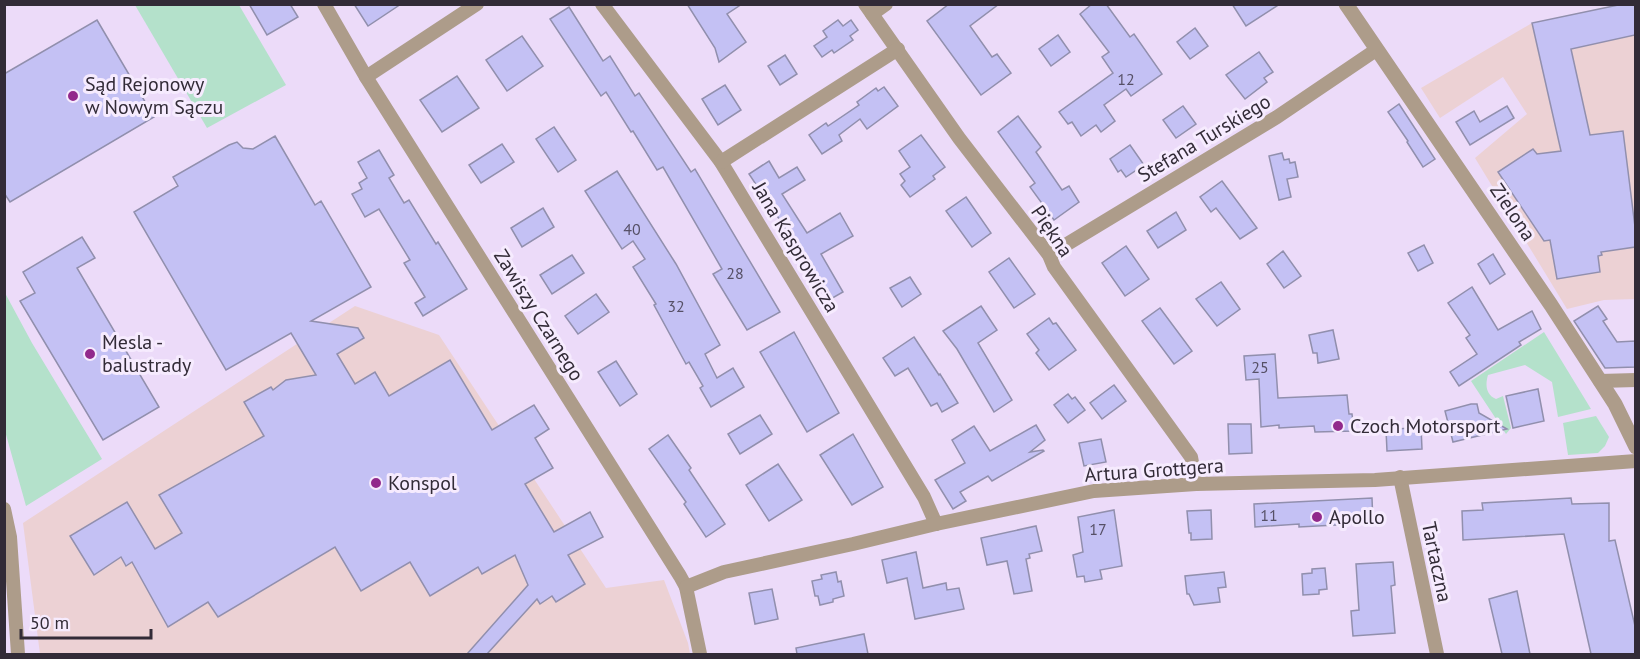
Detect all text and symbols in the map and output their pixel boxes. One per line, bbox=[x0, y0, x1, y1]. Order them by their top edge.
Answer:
house number: 12 bbox=[1117, 69, 1135, 89]
place label: Sąd Rejonowy w Nowym Sączu bbox=[85, 71, 223, 120]
street label: Stefana Turskiego bbox=[1133, 88, 1275, 188]
marker: Sąd Rejonowy w Nowym Sączu bbox=[66, 89, 80, 103]
street label: Jana Kasprowicza bbox=[746, 176, 845, 317]
street label: Zielona bbox=[1484, 178, 1542, 246]
street label: Piękna bbox=[1025, 200, 1079, 262]
house number: 40 bbox=[623, 219, 641, 239]
street label: Zawiszy Czarnego bbox=[488, 244, 590, 386]
house number: 28 bbox=[726, 263, 744, 283]
house number: 32 bbox=[667, 296, 685, 316]
place label: Mesla - balustrady bbox=[102, 329, 192, 378]
marker: Mesla - balustrady bbox=[83, 347, 97, 361]
house number: 25 bbox=[1251, 357, 1269, 377]
place label: Czoch Motorsport bbox=[1350, 413, 1501, 439]
marker: Czoch Motorsport bbox=[1331, 419, 1345, 433]
street label: Artura Grottgera bbox=[1084, 452, 1224, 488]
place label: Konspol bbox=[388, 470, 457, 496]
marker: Konspol bbox=[369, 476, 383, 490]
place label: Apollo bbox=[1329, 504, 1385, 530]
house number: 11 bbox=[1260, 505, 1278, 525]
marker: Apollo bbox=[1310, 510, 1324, 524]
house number: 17 bbox=[1089, 519, 1107, 539]
street label: Tartaczna bbox=[1416, 519, 1458, 605]
scale bar bbox=[21, 602, 152, 640]
text: 50 m bbox=[30, 611, 69, 634]

